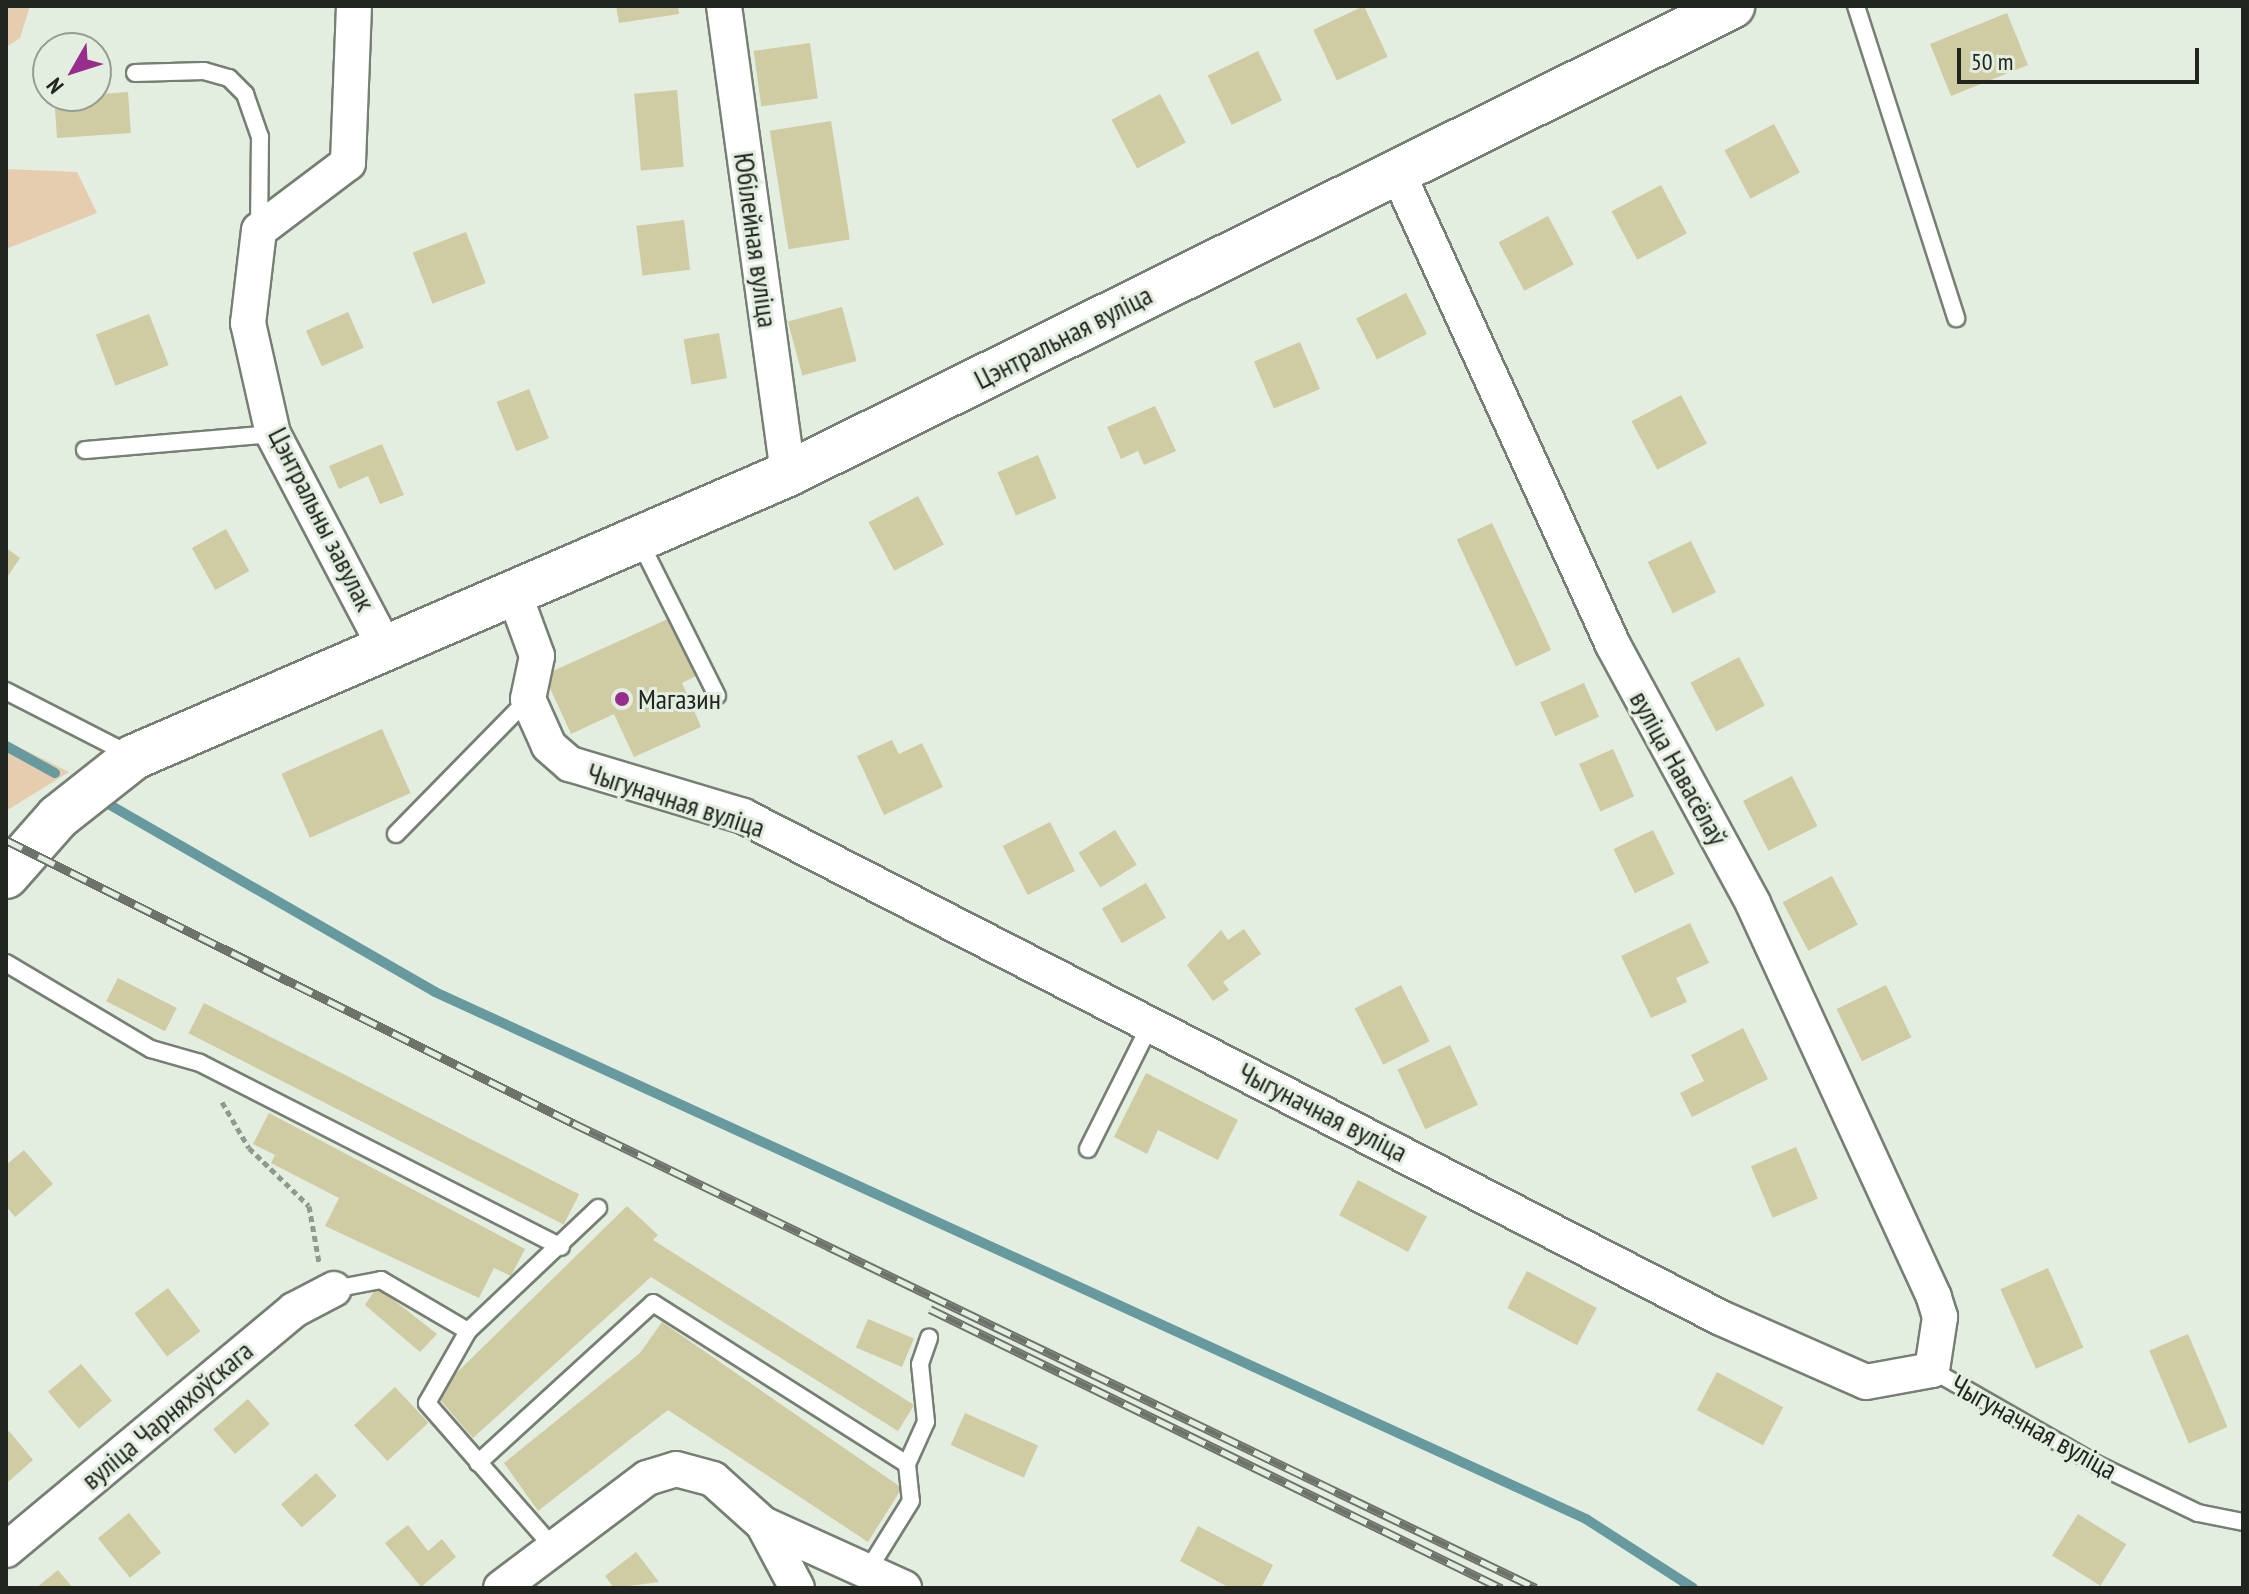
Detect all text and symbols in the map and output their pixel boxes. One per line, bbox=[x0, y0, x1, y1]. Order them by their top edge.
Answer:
north arrow bbox=[32, 32, 112, 112]
scale bar bbox=[1961, 32, 2203, 82]
text: 50 m bbox=[1971, 46, 2013, 77]
text: N bbox=[40, 72, 70, 99]
street label: Юбілейная вуліца bbox=[727, 150, 785, 330]
street label: Цэнтральная вуліца bbox=[969, 278, 1157, 396]
street label: Цэнтральны завулак bbox=[261, 422, 383, 616]
place label: Магазин bbox=[638, 682, 721, 716]
street label: вуліца Навасёлаў bbox=[1623, 685, 1735, 851]
marker: Магазин bbox=[613, 690, 631, 708]
street label: Чыгуначная вуліца bbox=[583, 756, 769, 844]
street label: Чыгуначная вуліца bbox=[1233, 1055, 1413, 1169]
street label: вуліца Чарняхоўскага bbox=[75, 1334, 259, 1496]
street label: Чыгуначная вуліца bbox=[1945, 1368, 2123, 1486]

